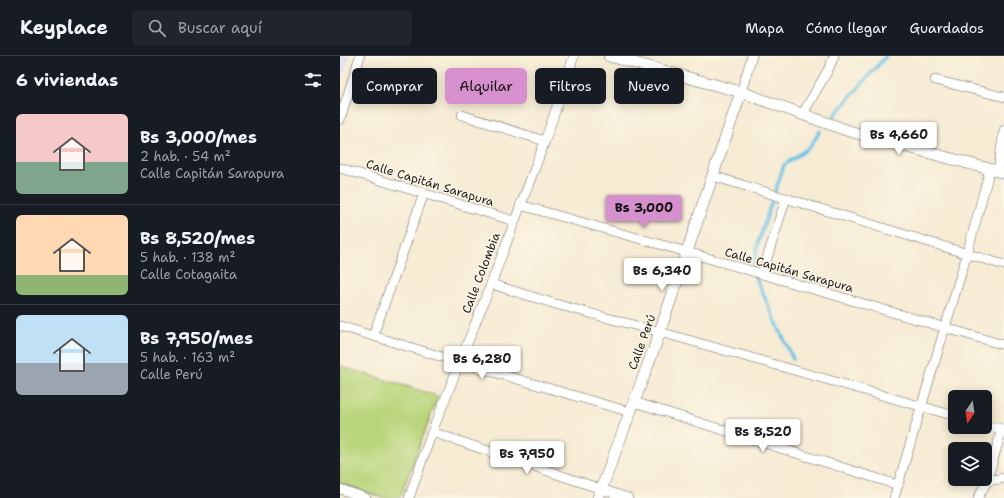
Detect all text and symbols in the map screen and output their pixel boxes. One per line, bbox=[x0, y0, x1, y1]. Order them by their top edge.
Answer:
search box bbox=[132, 10, 412, 46]
text: Keyplace bbox=[20, 15, 108, 40]
icon: search bbox=[146, 17, 168, 39]
text: Buscar aquí bbox=[178, 18, 262, 38]
text: Mapa bbox=[745, 19, 784, 37]
text: Cómo llegar bbox=[806, 19, 887, 37]
text: Guardados bbox=[909, 19, 984, 37]
chip: Comprar bbox=[352, 68, 437, 104]
chip: Alquilar bbox=[445, 68, 527, 104]
chip: Filtros bbox=[535, 68, 606, 104]
chip: Nuevo bbox=[614, 68, 684, 104]
text: 6 viviendas bbox=[16, 69, 118, 91]
icon: filters bbox=[302, 69, 324, 91]
pin: Bs 4,660 bbox=[858, 122, 940, 156]
text: Bs 3,000/mes bbox=[140, 126, 257, 148]
text: Bs 4,660 bbox=[870, 126, 928, 143]
icon: home bbox=[48, 130, 96, 178]
text: 2 hab. · 54 m² bbox=[140, 148, 231, 165]
street label: Calle Capitán Sarapura bbox=[364, 156, 496, 210]
text: Calle Capitán Sarapura bbox=[140, 165, 284, 182]
pin: Bs 3,000 bbox=[603, 195, 685, 229]
text: Bs 3,000 bbox=[615, 199, 673, 216]
text: Bs 8,520/mes bbox=[140, 227, 255, 249]
street label: Calle Colombia bbox=[458, 230, 504, 316]
icon: home bbox=[48, 231, 96, 279]
street label: Calle Capitán Sarapura bbox=[723, 244, 856, 296]
text: 5 hab. · 138 m² bbox=[140, 249, 235, 266]
pin: Bs 6,340 bbox=[621, 258, 703, 292]
text: Bs 6,340 bbox=[633, 262, 691, 279]
text: Calle Cotagaita bbox=[140, 266, 237, 283]
street label: Calle Perú bbox=[625, 312, 659, 372]
text: Bs 7,950/mes bbox=[140, 327, 253, 349]
icon: home bbox=[48, 331, 96, 379]
pin: Bs 6,280 bbox=[441, 346, 523, 380]
text: 5 hab. · 163 m² bbox=[140, 349, 235, 366]
text: Bs 6,280 bbox=[453, 350, 511, 367]
text: Calle Perú bbox=[140, 366, 203, 383]
north arrow bbox=[948, 390, 992, 434]
map controls bbox=[948, 390, 992, 486]
pin: Bs 8,520 bbox=[722, 419, 804, 453]
text: Bs 8,520 bbox=[734, 423, 792, 440]
pin: Bs 7,950 bbox=[486, 441, 568, 475]
button: layers bbox=[948, 442, 992, 486]
text: Bs 7,950 bbox=[499, 445, 555, 462]

